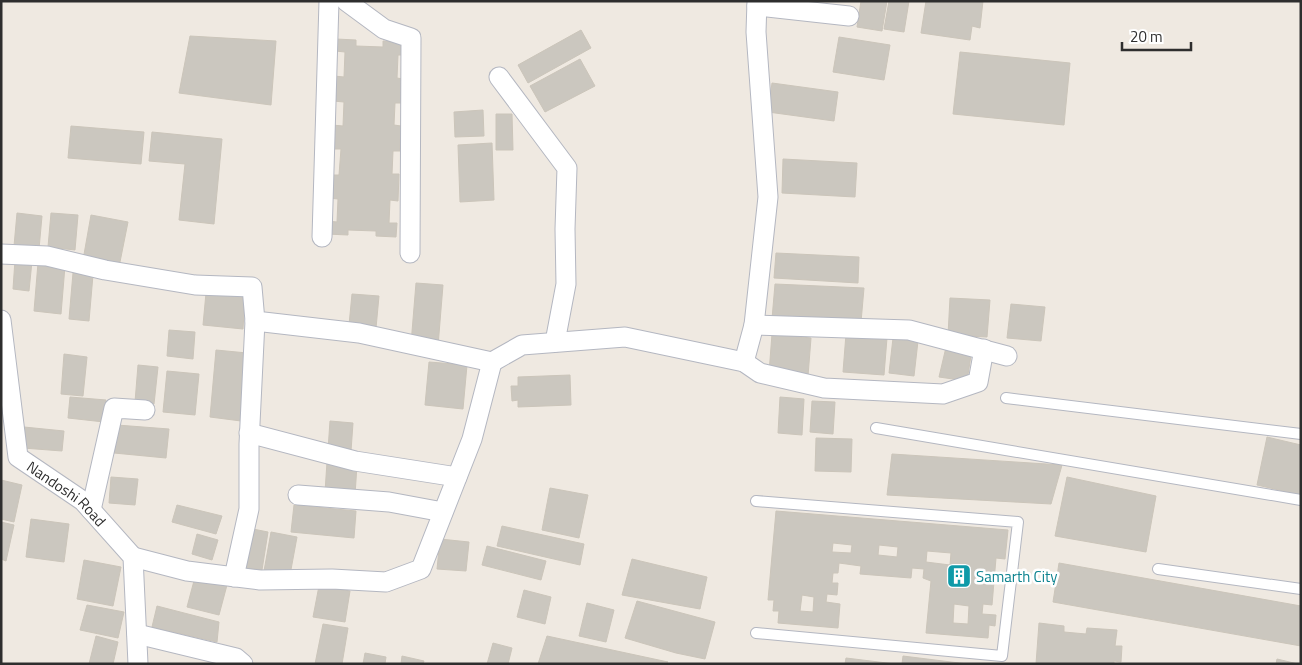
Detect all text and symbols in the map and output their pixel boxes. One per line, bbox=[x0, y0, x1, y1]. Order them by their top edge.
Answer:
scale bar bbox=[1122, 20, 1191, 52]
text: 20 m bbox=[1130, 25, 1163, 48]
street label: Nandoshi Road bbox=[22, 455, 112, 531]
building icon: Samarth City bbox=[946, 563, 972, 589]
place label: Samarth City bbox=[976, 565, 1057, 588]

